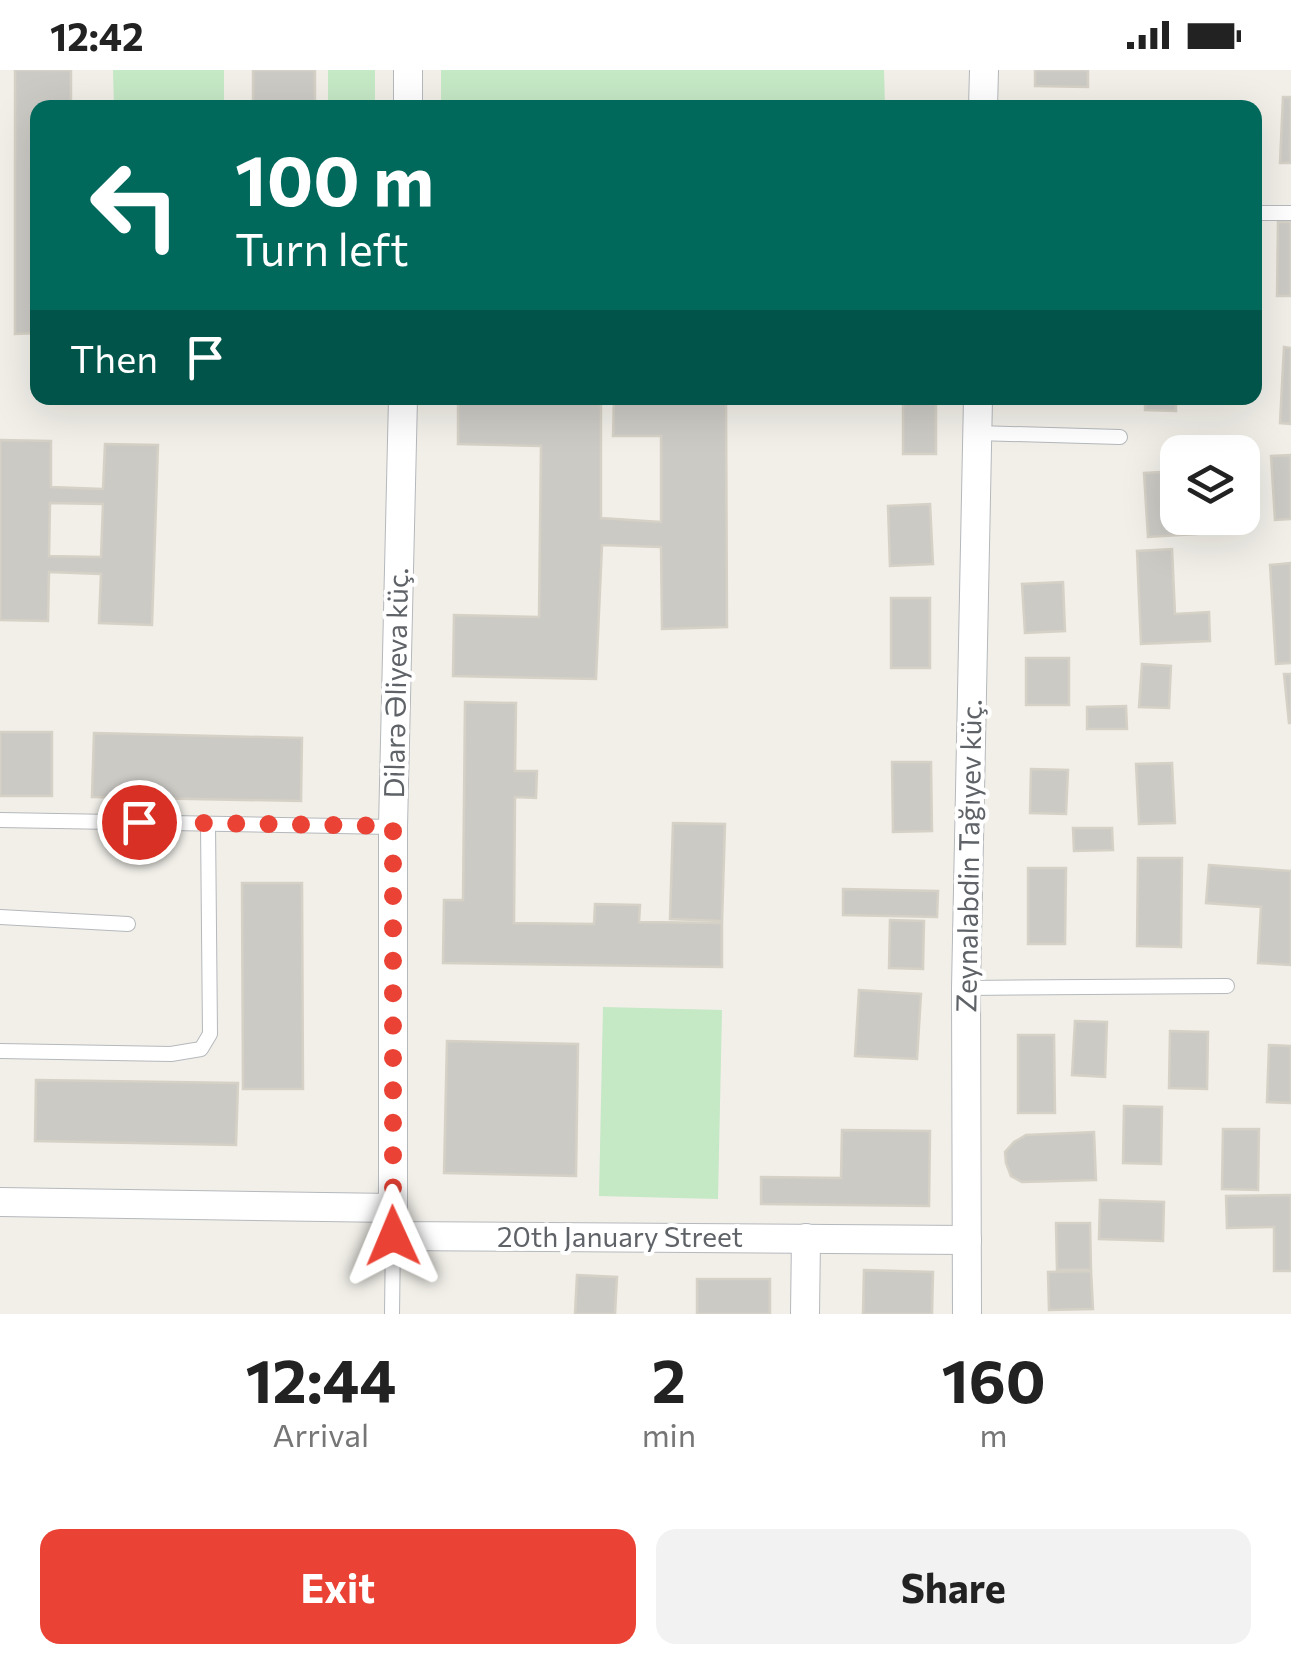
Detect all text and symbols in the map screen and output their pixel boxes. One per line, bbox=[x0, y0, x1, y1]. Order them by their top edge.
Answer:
text: 12:42 bbox=[50, 12, 144, 59]
text: 100 m bbox=[235, 135, 434, 220]
icon: left bbox=[70, 140, 200, 270]
text: Turn left bbox=[235, 220, 409, 275]
icon: arrive bbox=[178, 330, 233, 385]
text: Then bbox=[70, 334, 158, 381]
map controls bbox=[1160, 435, 1260, 535]
button: layers bbox=[1160, 435, 1260, 535]
street label: Dilarə Əliyeva küç. bbox=[376, 567, 414, 799]
street label: Zeynalabdin Tağıyev küç. bbox=[948, 699, 988, 1013]
pin bbox=[97, 780, 182, 865]
icon: arrive bbox=[112, 795, 167, 850]
position arrow bbox=[341, 1184, 445, 1288]
street label: 20th January Street bbox=[497, 1219, 743, 1253]
text: 12:44 bbox=[245, 1342, 396, 1415]
text: 2 bbox=[652, 1342, 686, 1415]
text: 160 bbox=[942, 1342, 1046, 1415]
text: Arrival bbox=[272, 1414, 369, 1454]
text: min bbox=[642, 1414, 696, 1454]
text: m bbox=[980, 1414, 1008, 1454]
button: Exit bbox=[40, 1529, 636, 1644]
button: Share bbox=[656, 1529, 1251, 1644]

